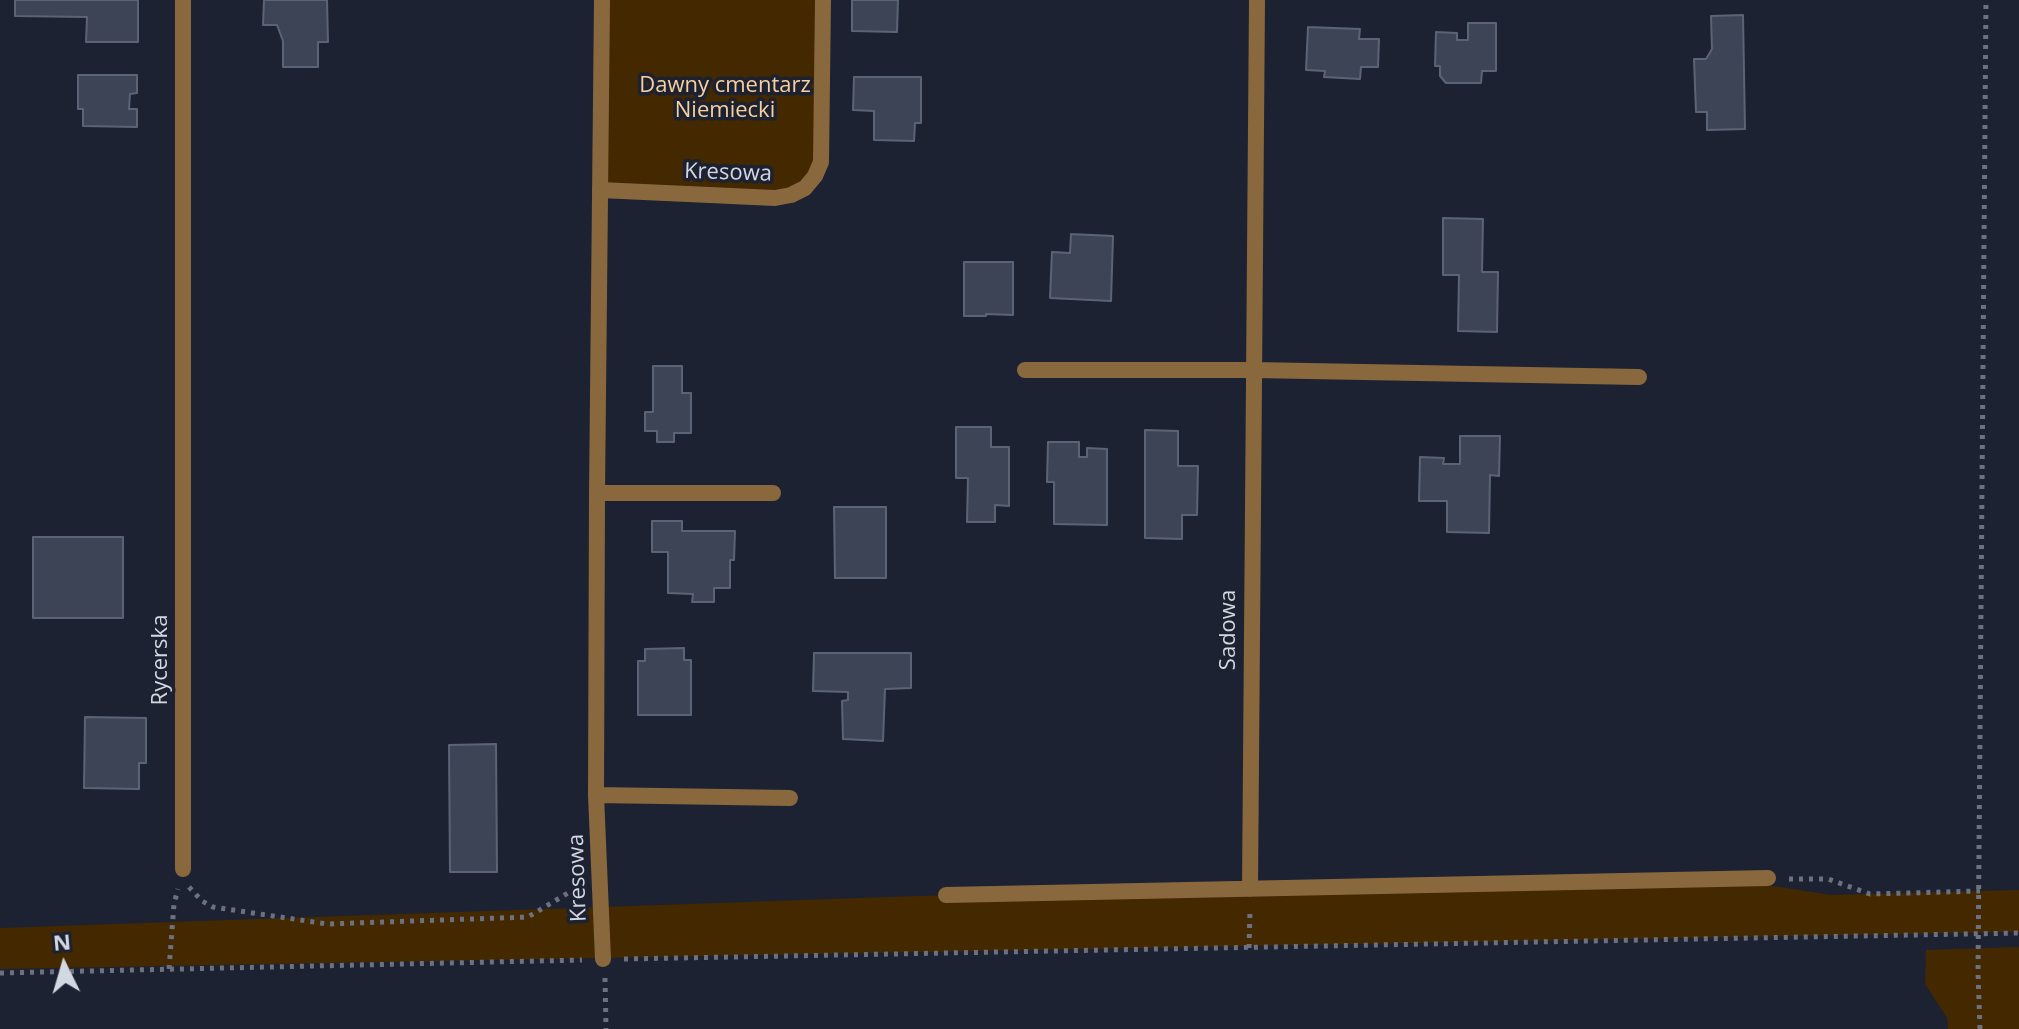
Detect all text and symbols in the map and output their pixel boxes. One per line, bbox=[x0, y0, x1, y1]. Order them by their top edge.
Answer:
park label: Dawny cmentarz Niemiecki bbox=[639, 73, 811, 124]
street label: Kresowa bbox=[684, 158, 772, 188]
street label: Sadowa bbox=[1216, 590, 1242, 670]
street label: Rycerska bbox=[148, 615, 174, 705]
street label: Kresowa bbox=[563, 834, 593, 922]
north arrow bbox=[24, 925, 104, 1005]
text: N bbox=[52, 925, 72, 957]

